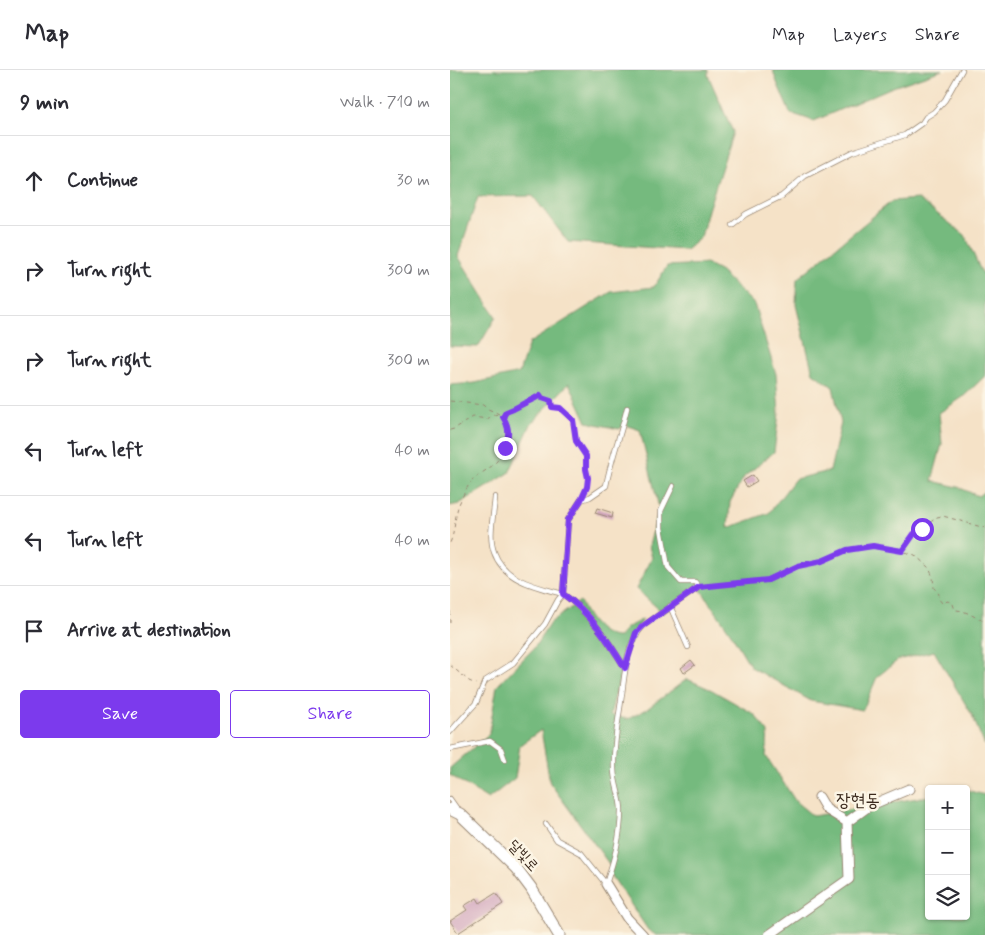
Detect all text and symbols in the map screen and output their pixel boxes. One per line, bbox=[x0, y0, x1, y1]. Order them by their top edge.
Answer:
text: Map bbox=[25, 19, 69, 50]
text: Map bbox=[772, 23, 805, 47]
text: Layers bbox=[833, 23, 887, 47]
text: Share bbox=[915, 23, 960, 47]
text: 9 min bbox=[20, 89, 69, 117]
text: Walk · 710 m bbox=[340, 92, 430, 113]
icon: ahead bbox=[20, 167, 48, 195]
text: Continue bbox=[67, 168, 138, 193]
text: 30 m bbox=[397, 170, 430, 191]
icon: right bbox=[20, 257, 48, 285]
text: Turn right bbox=[67, 258, 151, 283]
text: 300 m bbox=[387, 260, 430, 281]
icon: right bbox=[20, 347, 48, 375]
text: Turn right bbox=[67, 348, 151, 373]
text: 300 m bbox=[387, 350, 430, 371]
icon: left bbox=[20, 437, 48, 465]
route end bbox=[494, 437, 517, 460]
text: Turn left bbox=[67, 438, 143, 463]
text: 40 m bbox=[394, 440, 430, 461]
route start bbox=[911, 518, 934, 541]
icon: left bbox=[20, 527, 48, 555]
text: Turn left bbox=[67, 528, 143, 553]
text: 40 m bbox=[394, 530, 430, 551]
icon: arrive bbox=[20, 617, 48, 645]
text: Arrive at destination bbox=[67, 618, 231, 643]
button: Save bbox=[20, 690, 220, 738]
button: Share bbox=[230, 690, 430, 738]
map controls bbox=[925, 785, 970, 920]
button: + bbox=[925, 785, 970, 830]
district label: 장현동 bbox=[836, 789, 880, 813]
button: − bbox=[925, 830, 970, 875]
street label: 달빛로 bbox=[503, 836, 543, 876]
button: layers bbox=[925, 875, 970, 920]

